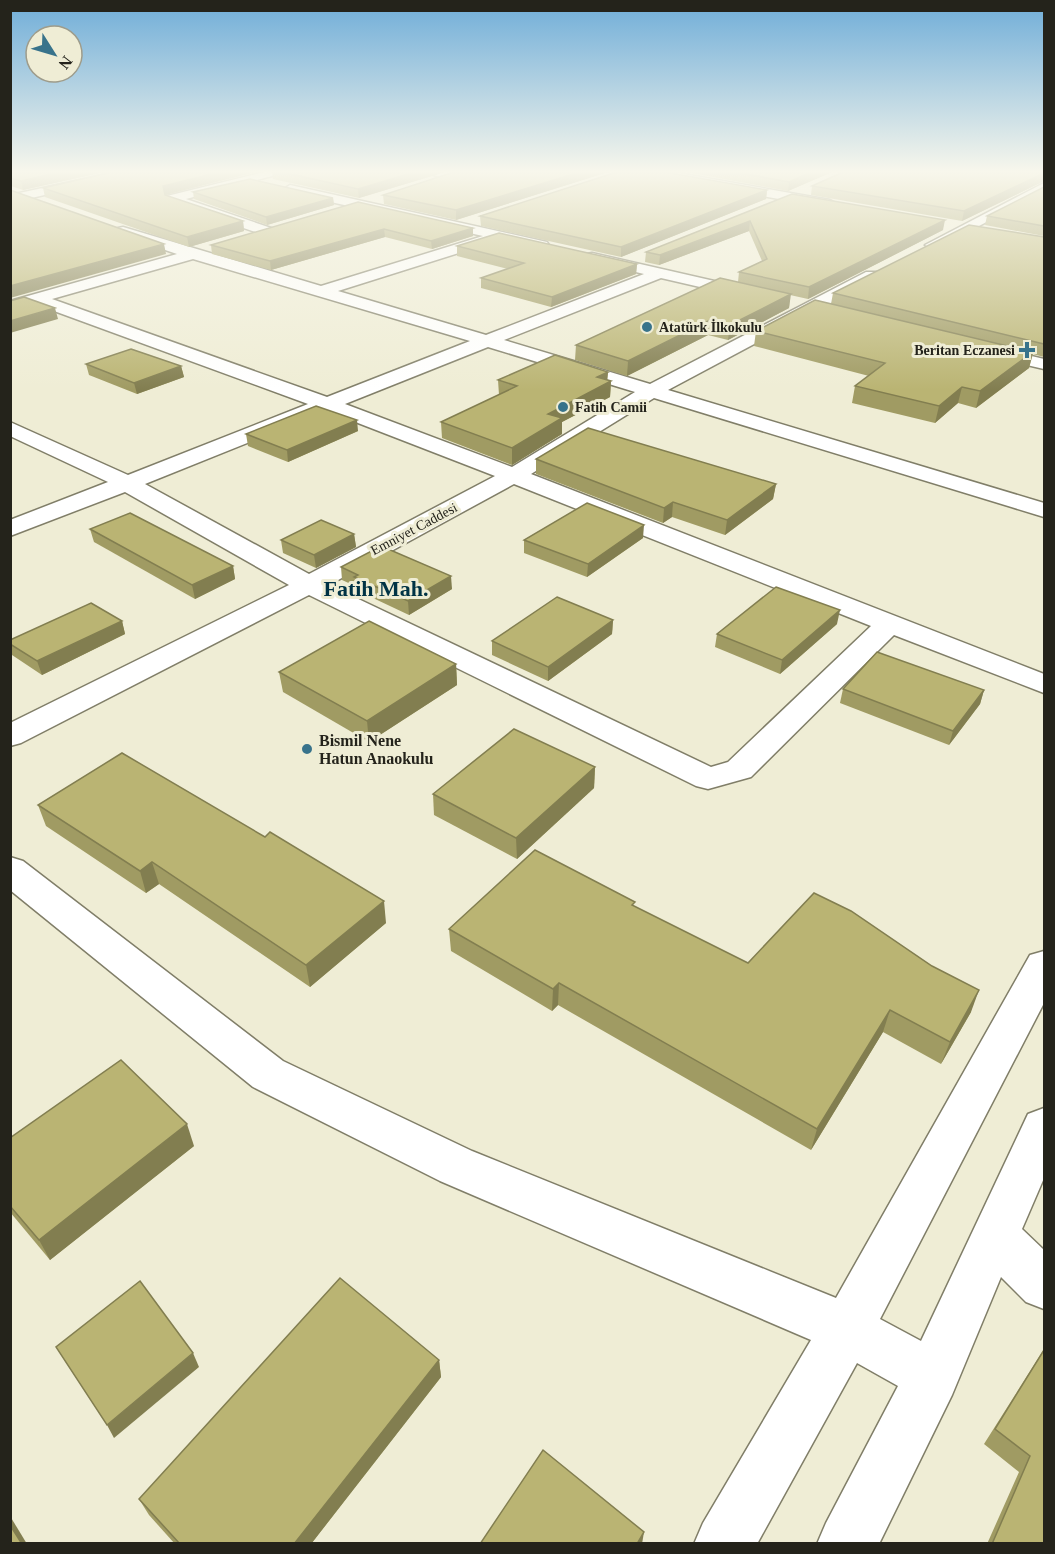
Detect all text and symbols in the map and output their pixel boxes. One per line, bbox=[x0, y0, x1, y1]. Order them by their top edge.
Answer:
north arrow bbox=[24, 24, 84, 84]
text: N bbox=[55, 53, 76, 73]
place label: Atatürk İlkokulu bbox=[659, 319, 762, 335]
marker: Atatürk İlkokulu bbox=[640, 320, 654, 334]
place label: Beritan Eczanesi bbox=[914, 343, 1015, 358]
marker: Beritan Eczanesi bbox=[1020, 343, 1034, 357]
marker: Fatih Camii bbox=[556, 400, 570, 414]
place label: Fatih Camii bbox=[575, 400, 647, 415]
street label: Emniyet Caddesi bbox=[368, 500, 460, 558]
district label: Fatih Mah. bbox=[323, 576, 429, 601]
place label: Bismil Nene Hatun Anaokulu bbox=[319, 732, 433, 767]
marker: Bismil Nene Hatun Anaokulu bbox=[300, 742, 314, 756]

